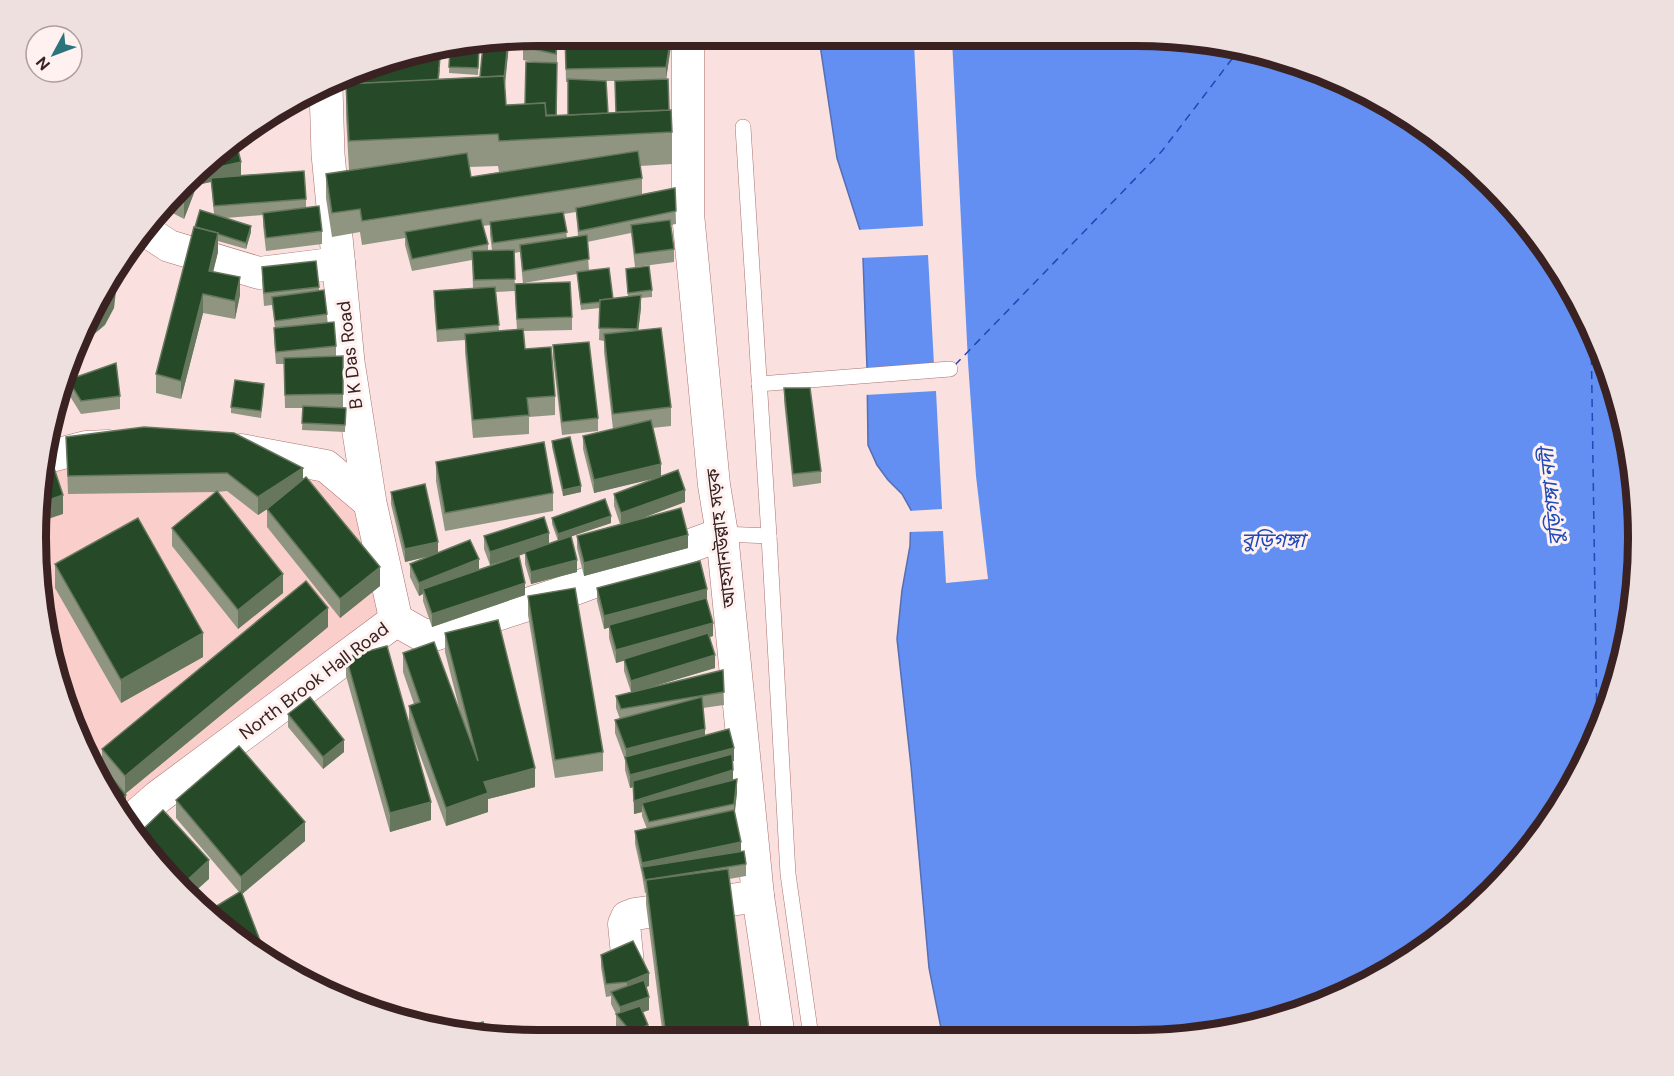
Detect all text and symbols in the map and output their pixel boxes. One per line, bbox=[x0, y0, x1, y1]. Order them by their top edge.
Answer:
north arrow bbox=[24, 24, 84, 84]
text: N bbox=[31, 52, 55, 75]
street label: B K Das Road bbox=[331, 300, 369, 410]
water label: বুড়িগঙ্গা নদী bbox=[1533, 443, 1569, 547]
street label: আহসানউল্লাহ সড়ক bbox=[701, 467, 742, 610]
water label: বুড়িগঙ্গা bbox=[1241, 527, 1308, 553]
street label: North Brook Hall Road bbox=[234, 617, 394, 745]

